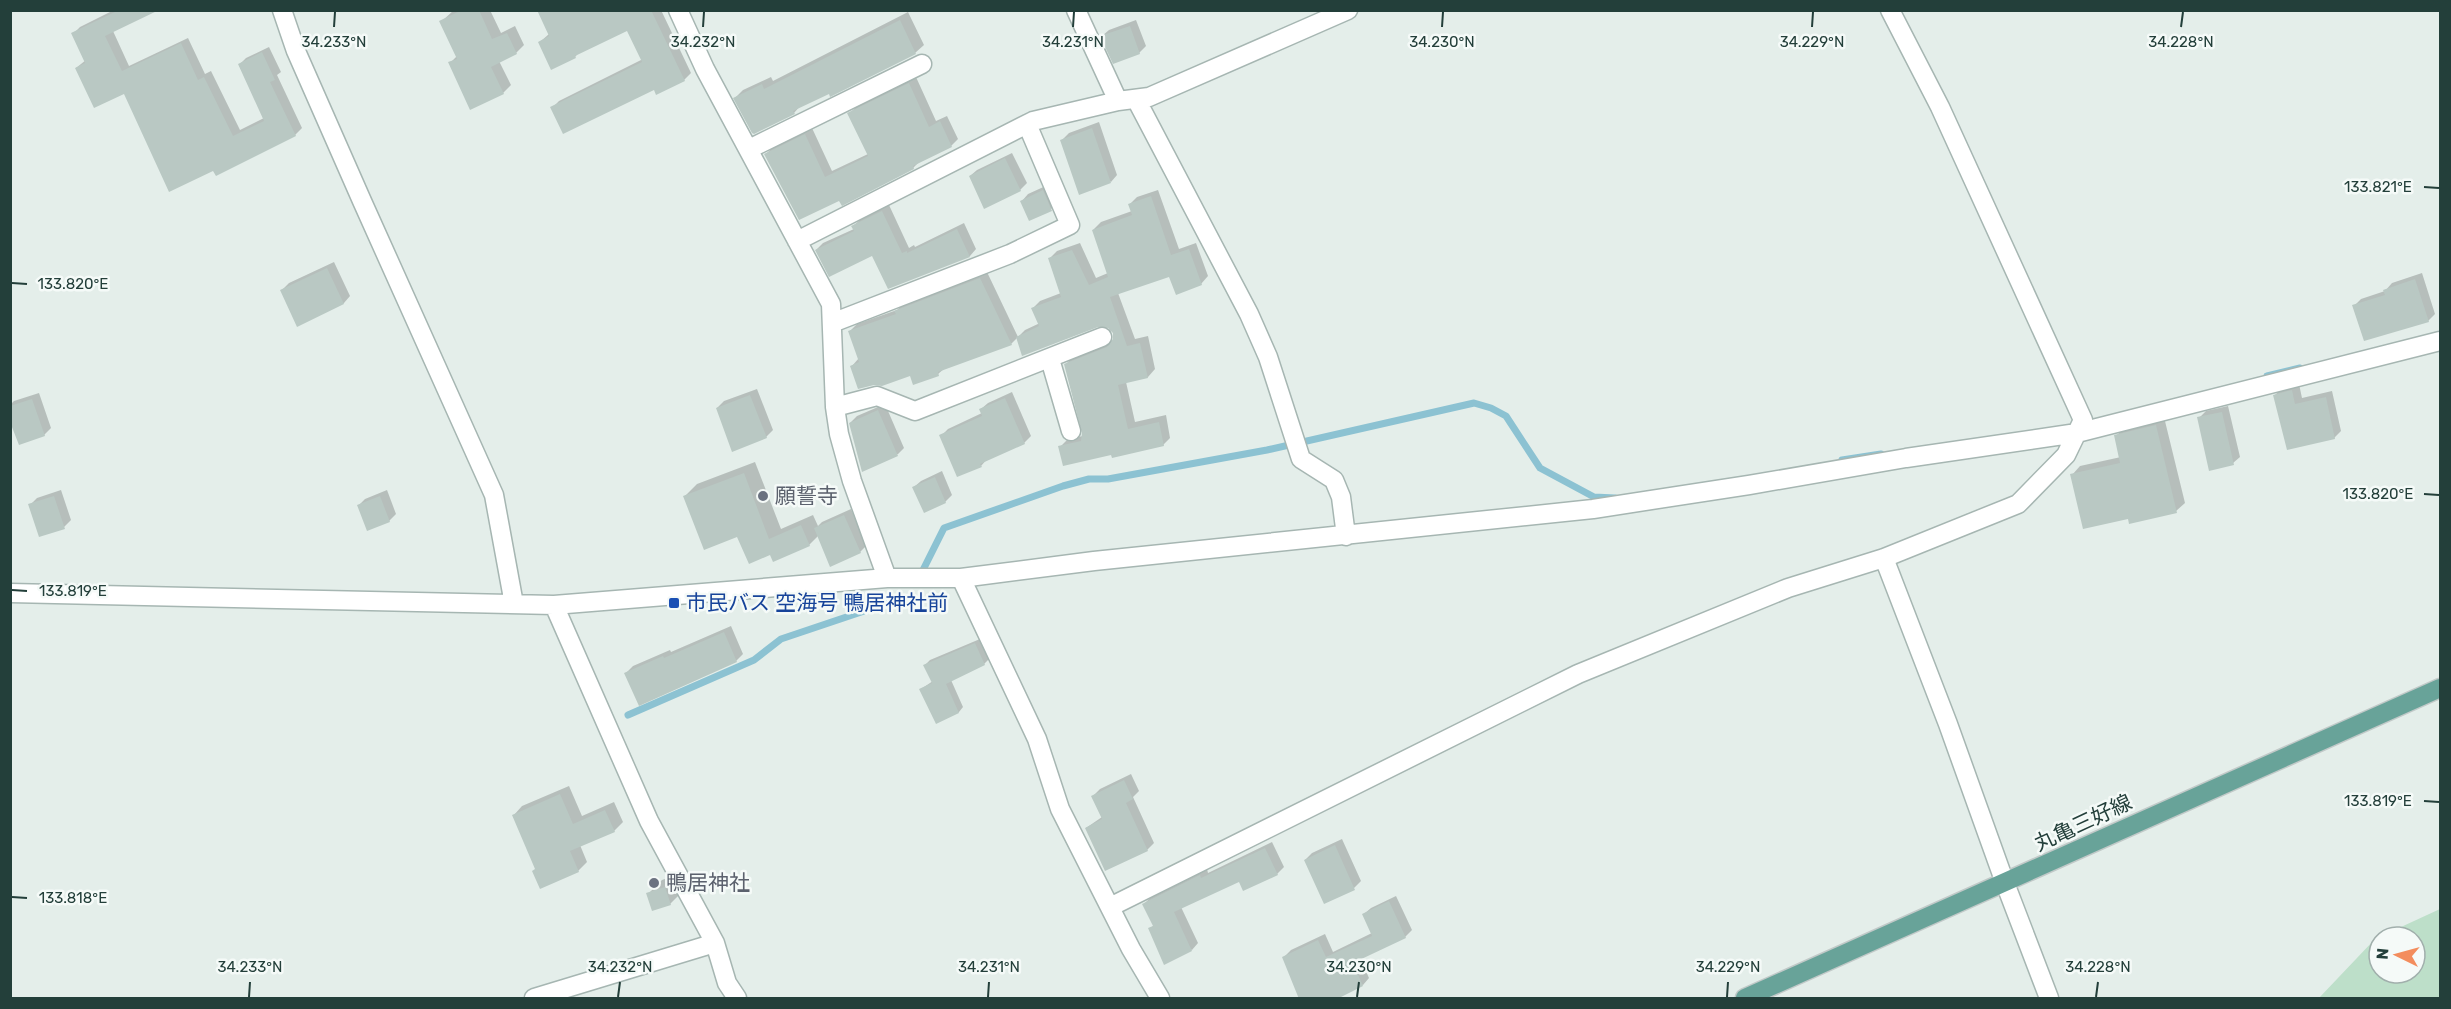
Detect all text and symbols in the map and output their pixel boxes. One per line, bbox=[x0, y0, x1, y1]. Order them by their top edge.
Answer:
text: 34.233°N bbox=[302, 33, 366, 51]
text: 34.232°N bbox=[671, 33, 735, 51]
text: 34.231°N bbox=[1042, 33, 1104, 51]
text: 34.230°N bbox=[1409, 33, 1475, 51]
text: 34.229°N bbox=[1780, 33, 1844, 51]
text: 34.228°N bbox=[2148, 33, 2214, 51]
text: 133.821°E bbox=[2344, 178, 2412, 196]
text: 133.820°E bbox=[38, 275, 108, 293]
place label: 願誓寺 bbox=[775, 483, 838, 508]
text: 133.820°E bbox=[2343, 485, 2413, 503]
marker: 願誓寺 bbox=[756, 489, 770, 503]
text: 133.819°E bbox=[39, 582, 107, 600]
place label: 市民バス 空海号 鴨居神社前 bbox=[686, 590, 948, 615]
marker: 市民バス 空海号 鴨居神社前 bbox=[667, 596, 681, 610]
street label: 丸亀三好線 bbox=[2030, 789, 2136, 856]
text: 133.819°E bbox=[2344, 792, 2412, 810]
place label: 鴨居神社 bbox=[666, 870, 750, 895]
marker: 鴨居神社 bbox=[647, 876, 661, 890]
text: 133.818°E bbox=[39, 889, 107, 907]
north arrow bbox=[2367, 925, 2427, 985]
text: N bbox=[2373, 947, 2393, 960]
text: 34.233°N bbox=[218, 958, 282, 976]
text: 34.232°N bbox=[588, 958, 652, 976]
text: 34.231°N bbox=[958, 958, 1020, 976]
text: 34.230°N bbox=[1326, 958, 1392, 976]
text: 34.229°N bbox=[1696, 958, 1760, 976]
text: 34.228°N bbox=[2065, 958, 2131, 976]

